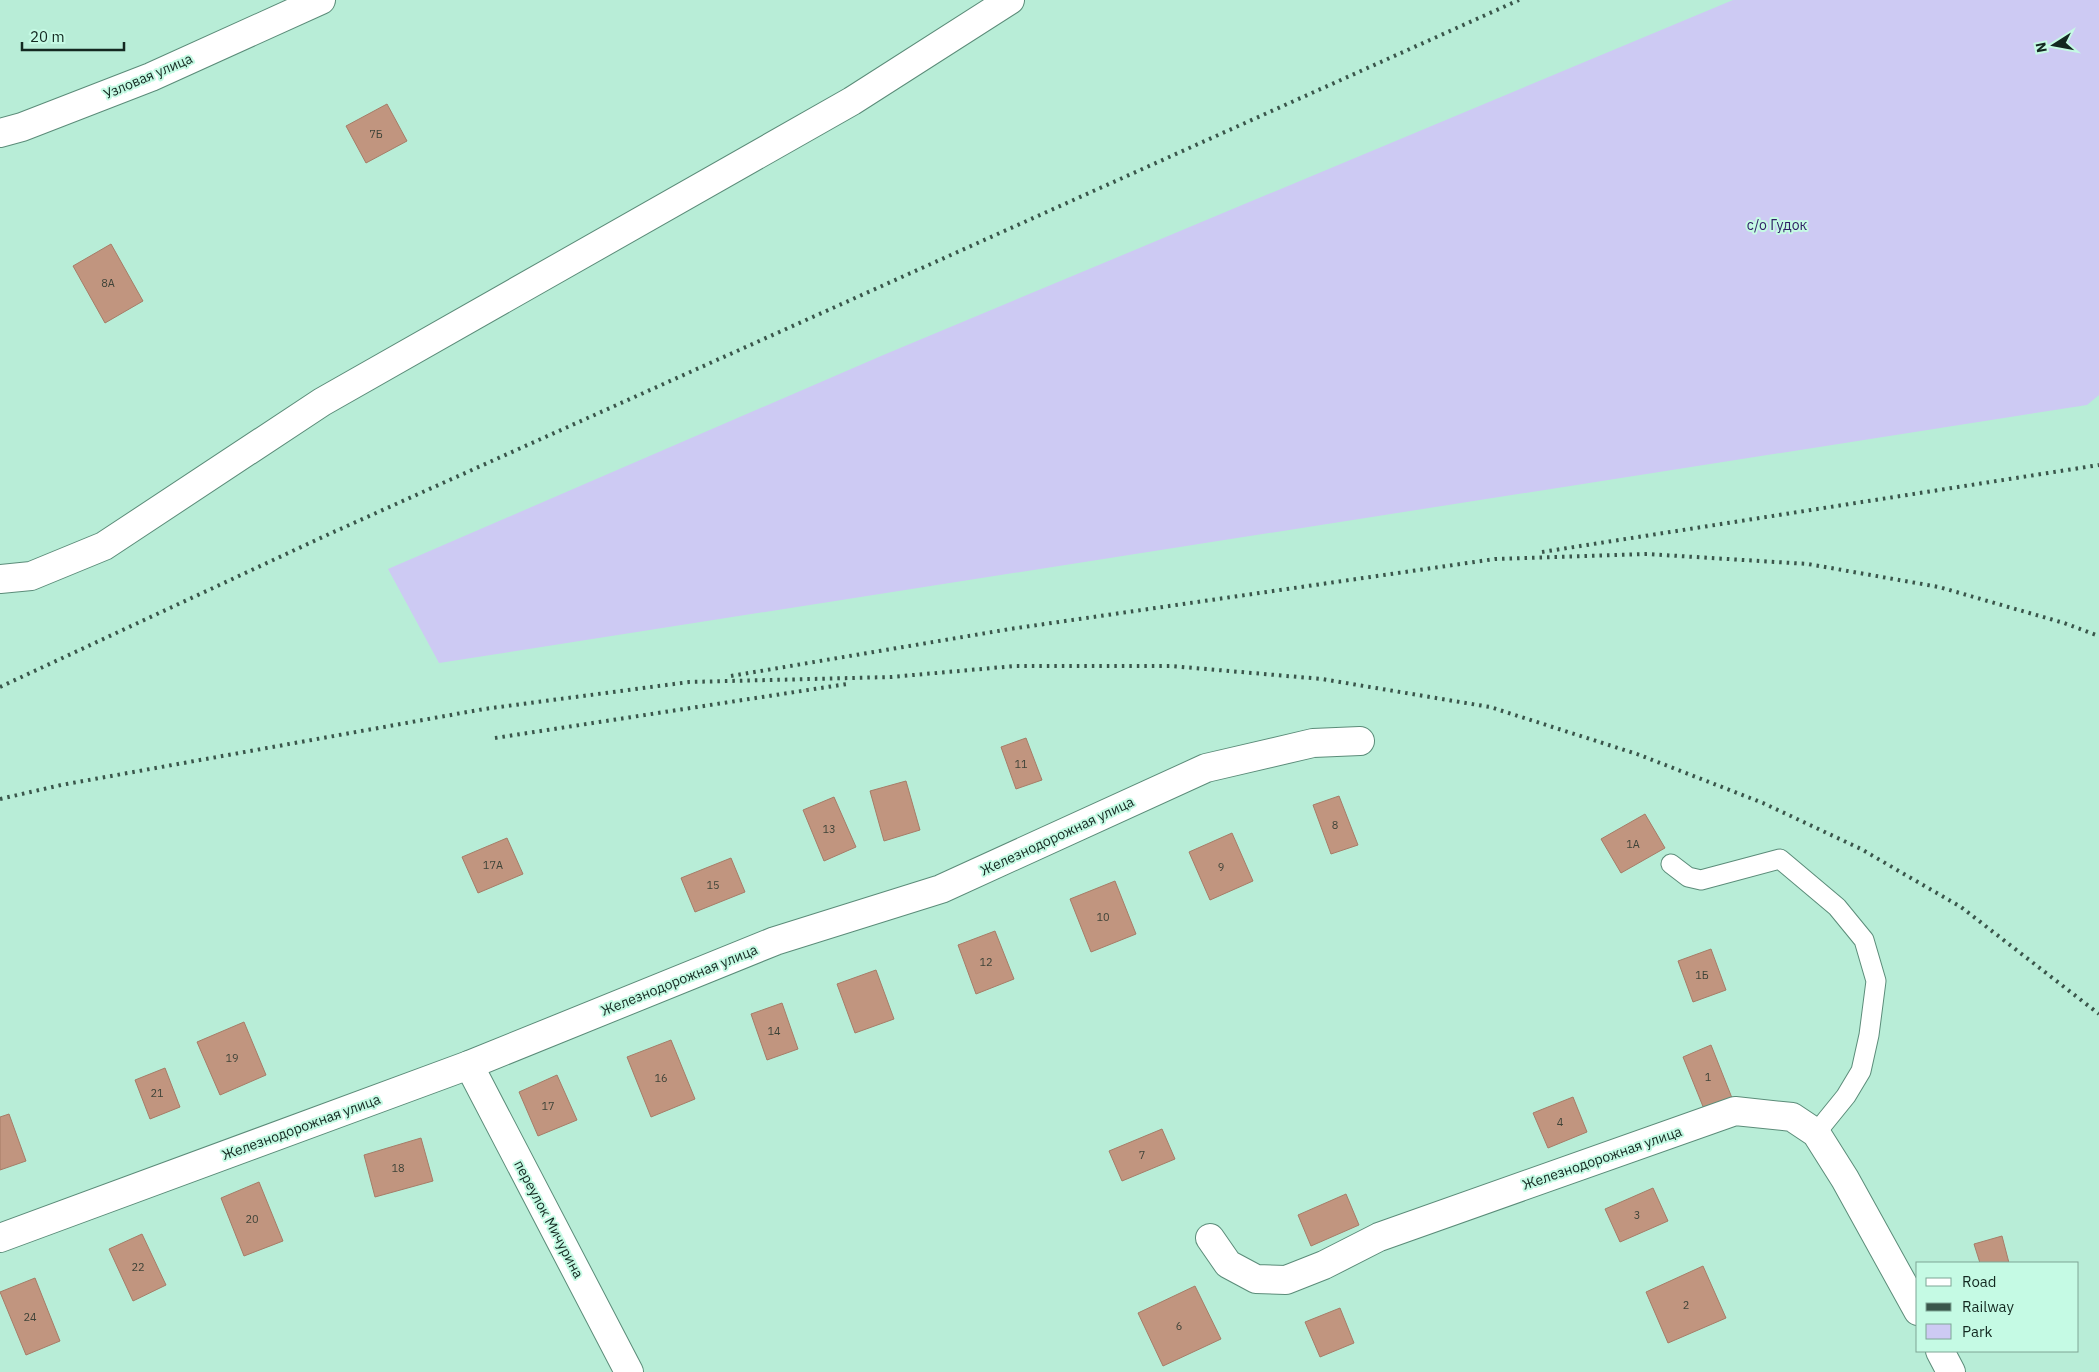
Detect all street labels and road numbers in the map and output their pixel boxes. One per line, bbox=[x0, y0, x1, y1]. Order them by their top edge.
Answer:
street label: Узловая улица bbox=[101, 49, 196, 103]
street label: Железнодорожная улица bbox=[977, 792, 1137, 880]
street label: Железнодорожная улица bbox=[598, 940, 761, 1020]
street label: Железнодорожная улица bbox=[219, 1090, 383, 1164]
street label: Железнодорожная улица bbox=[1520, 1122, 1685, 1194]
street label: переулок Мичурина bbox=[510, 1157, 588, 1282]

